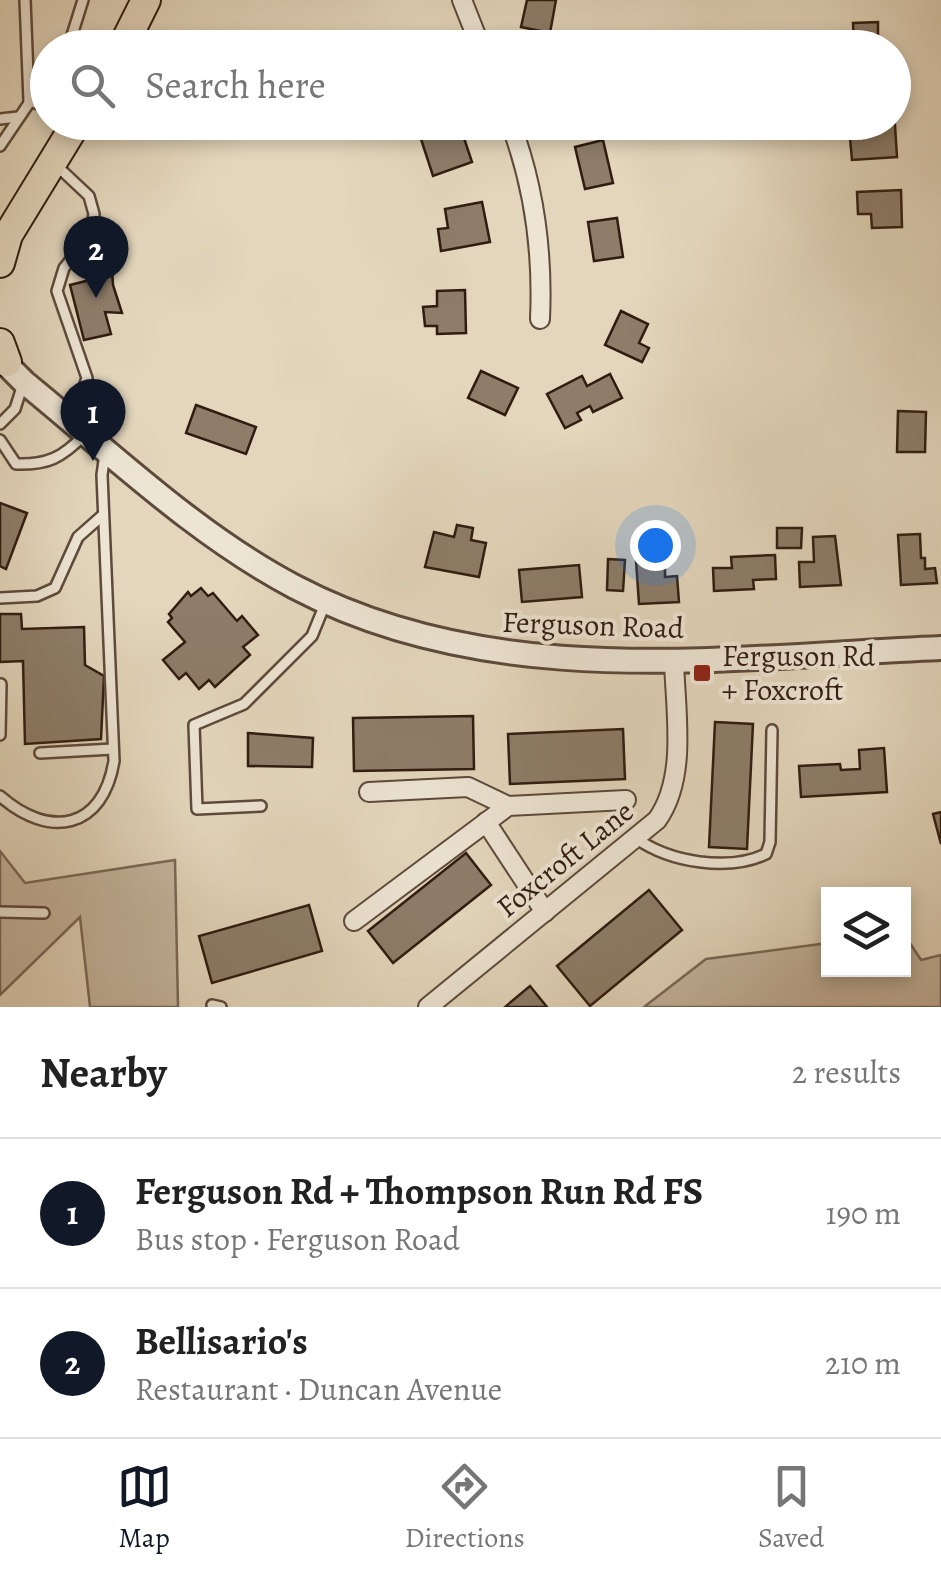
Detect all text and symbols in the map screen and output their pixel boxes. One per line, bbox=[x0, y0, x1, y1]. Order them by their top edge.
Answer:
search box bbox=[30, 30, 911, 140]
icon: search bbox=[65, 58, 120, 113]
text: Search here bbox=[145, 59, 326, 111]
pin: 2 bbox=[64, 216, 128, 298]
pin: 1 bbox=[61, 378, 126, 461]
your location bbox=[630, 520, 681, 571]
street label: Ferguson Road bbox=[501, 602, 686, 648]
place label: Ferguson Rd + Foxcroft bbox=[722, 636, 876, 710]
marker: Ferguson Rd + Foxcroft bbox=[691, 662, 713, 684]
street label: Foxcroft Lane bbox=[488, 791, 642, 927]
map controls bbox=[821, 887, 911, 977]
button: layers bbox=[821, 887, 911, 977]
text: Nearby bbox=[40, 1044, 167, 1101]
text: 2 results bbox=[792, 1050, 901, 1094]
text: Ferguson Rd + Thompson Run Rd FS bbox=[135, 1165, 703, 1217]
text: 1 bbox=[67, 1191, 78, 1235]
text: 190 m bbox=[825, 1191, 901, 1235]
text: Bus stop · Ferguson Road bbox=[135, 1217, 460, 1261]
text: Bellisario's bbox=[135, 1315, 308, 1367]
text: 2 bbox=[65, 1341, 80, 1385]
text: 210 m bbox=[825, 1341, 901, 1385]
text: Restaurant · Duncan Avenue bbox=[135, 1367, 502, 1411]
tab: Map bbox=[117, 1459, 172, 1557]
tab: Directions bbox=[405, 1459, 525, 1557]
tab: Saved bbox=[758, 1459, 824, 1557]

